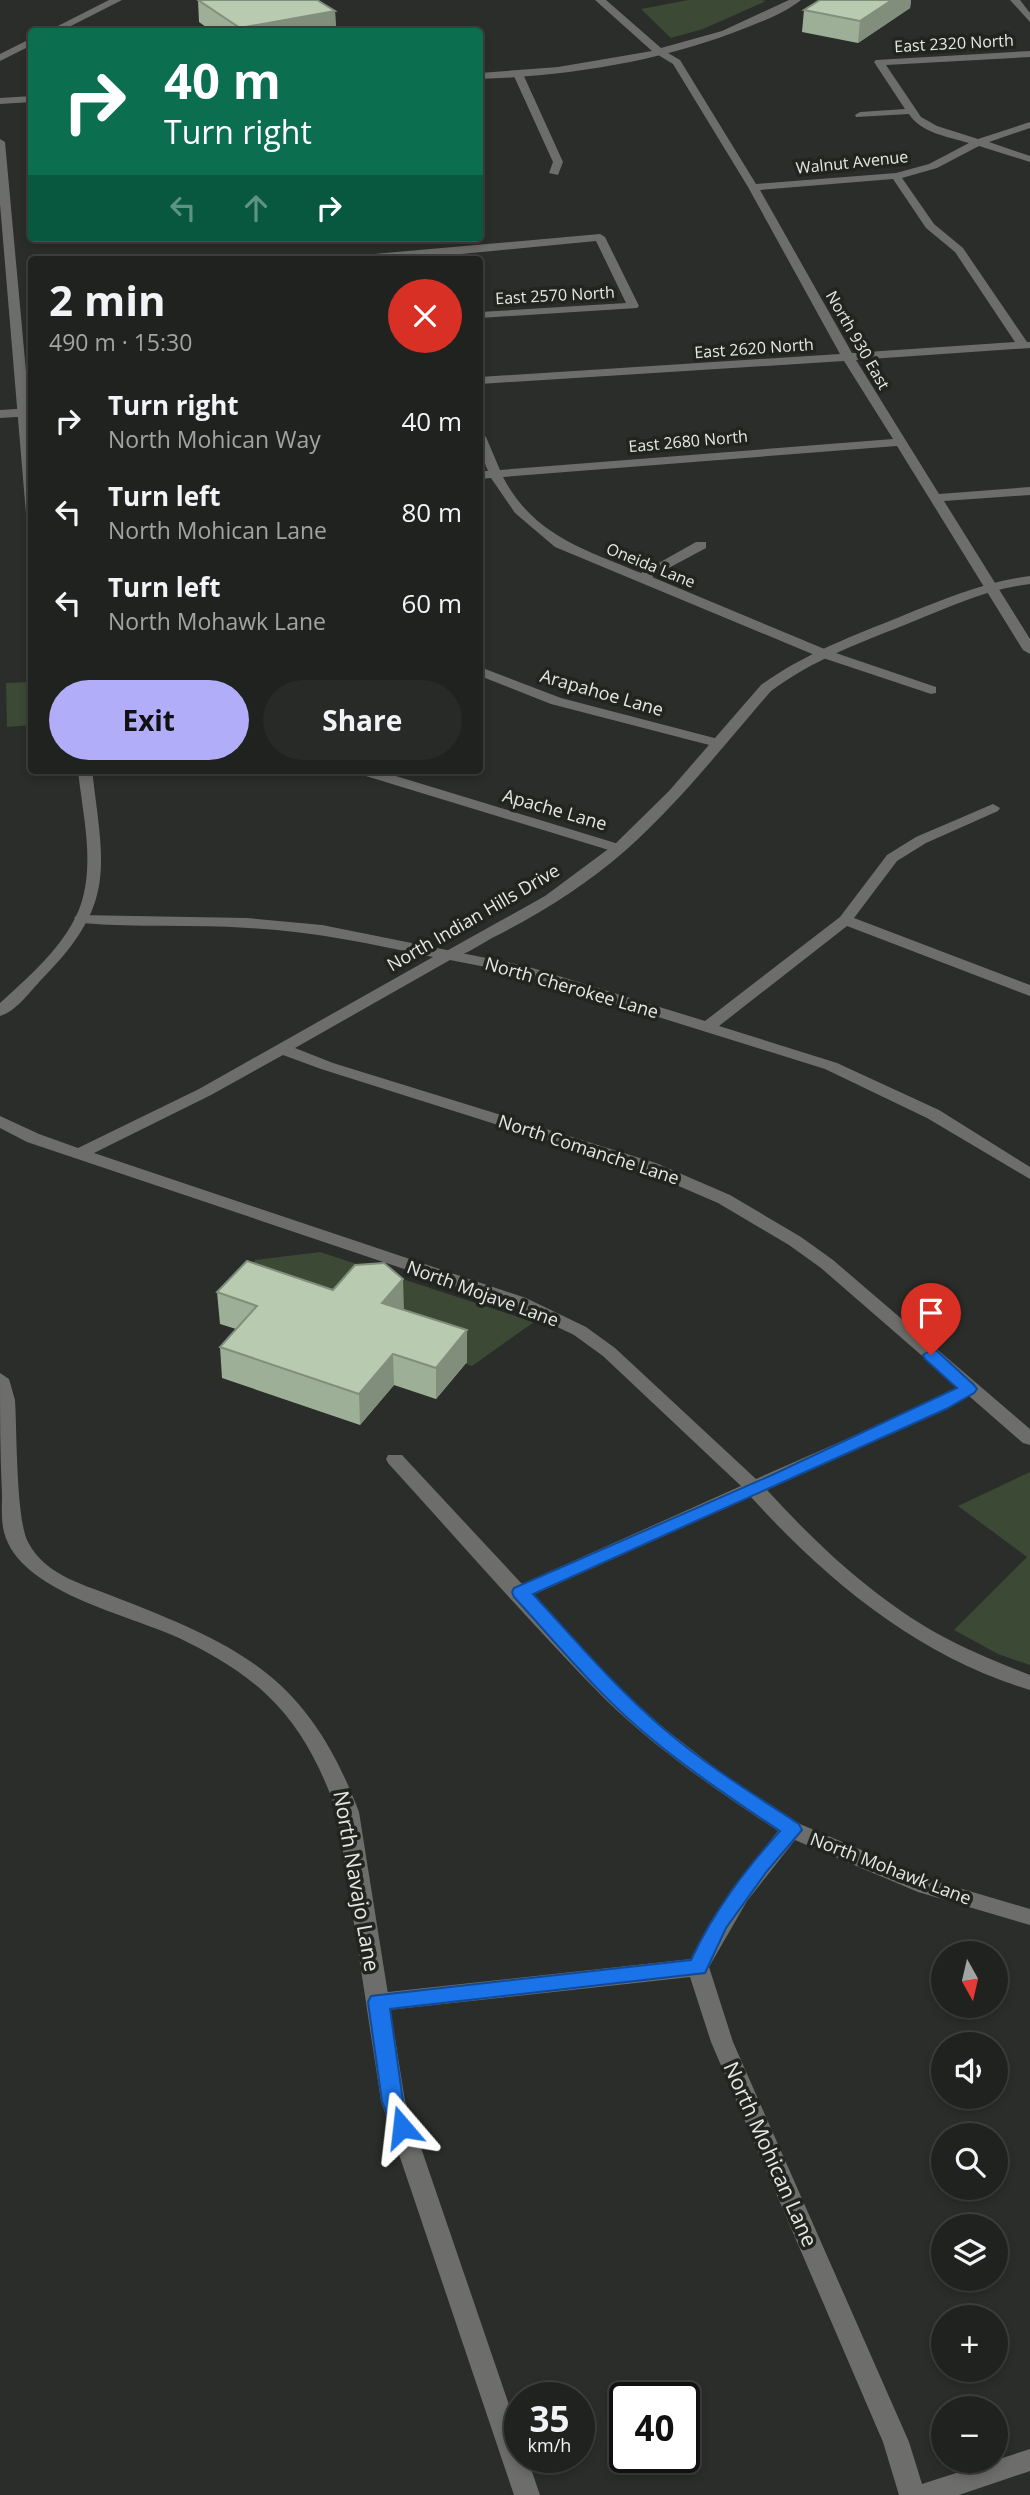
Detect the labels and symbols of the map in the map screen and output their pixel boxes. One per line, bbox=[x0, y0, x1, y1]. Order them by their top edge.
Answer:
street label: East 2320 North bbox=[894, 29, 1014, 57]
street label: Walnut Avenue bbox=[795, 145, 909, 179]
street label: East 2570 North bbox=[495, 281, 615, 309]
street label: North 930 East bbox=[821, 287, 895, 394]
street label: East 2620 North bbox=[694, 333, 814, 363]
street label: East 2680 North bbox=[627, 425, 749, 457]
street label: Oneida Lane bbox=[603, 537, 699, 593]
street label: Arapahoe Lane bbox=[538, 663, 666, 721]
street label: Apache Lane bbox=[500, 783, 610, 835]
street label: North Indian Hills Drive bbox=[382, 858, 564, 976]
street label: North Cherokee Lane bbox=[482, 951, 662, 1023]
street label: North Comanche Lane bbox=[496, 1108, 682, 1190]
street label: North Mojave Lane bbox=[404, 1254, 562, 1332]
pin bbox=[901, 1283, 961, 1355]
street label: North Navajo Lane bbox=[327, 1788, 387, 1974]
street label: North Mohawk Lane bbox=[807, 1826, 975, 1910]
north arrow bbox=[931, 1941, 1008, 2018]
street label: North Mohican Lane bbox=[718, 2057, 824, 2251]
position arrow bbox=[365, 2090, 439, 2164]
speed limit sign: 40 bbox=[609, 2382, 700, 2473]

